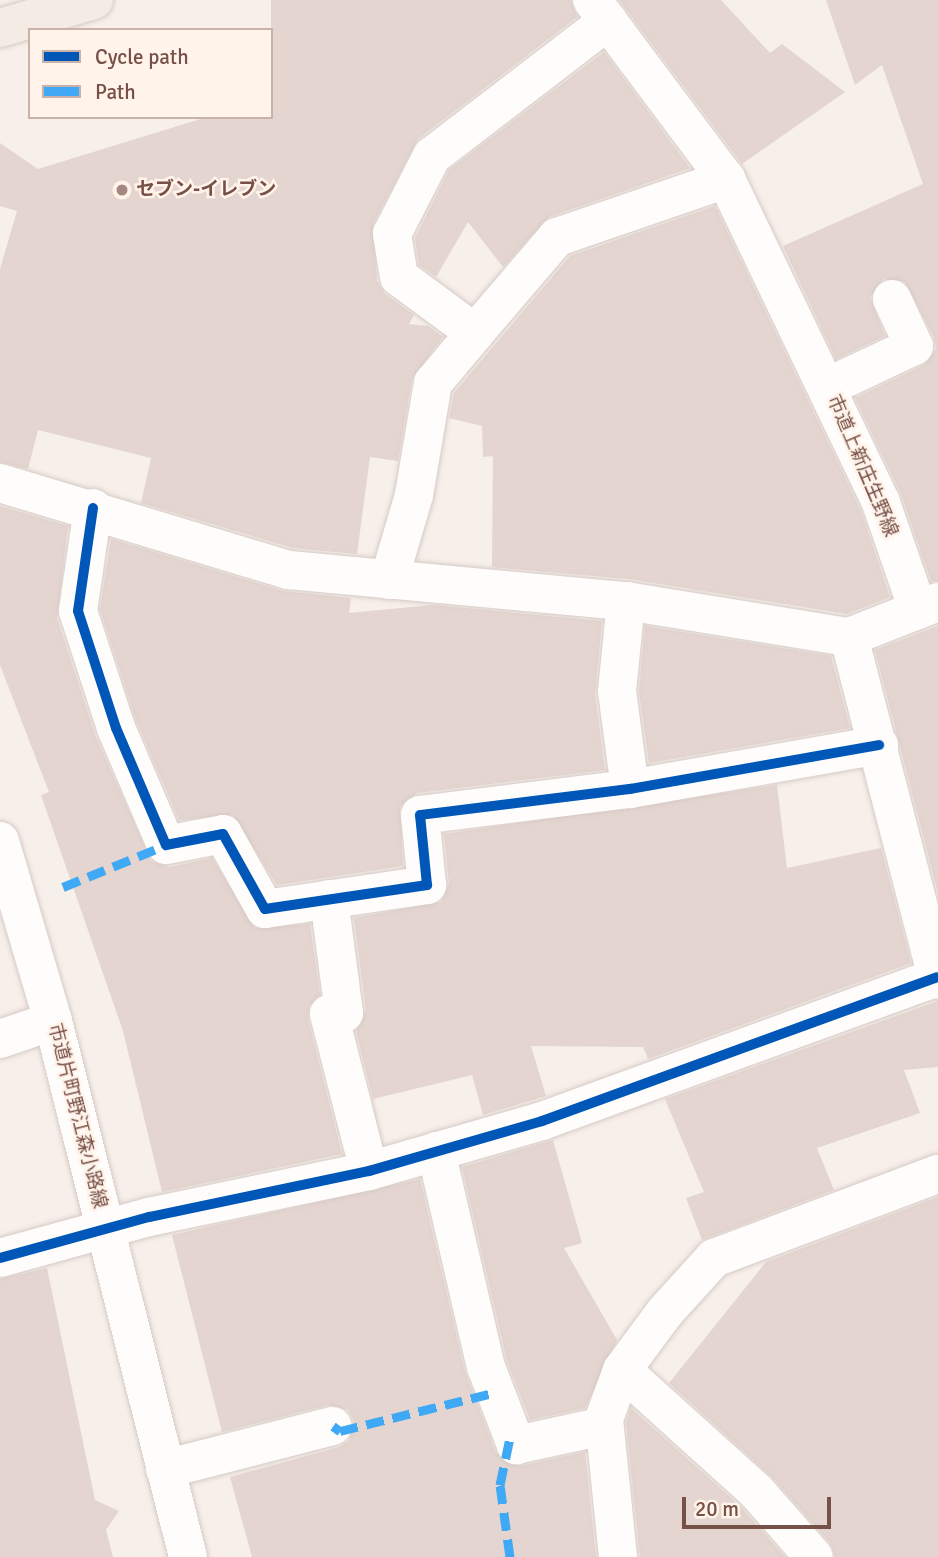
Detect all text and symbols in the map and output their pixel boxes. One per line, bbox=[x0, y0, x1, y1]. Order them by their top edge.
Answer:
legend bbox=[28, 28, 273, 119]
text: Cycle path bbox=[95, 44, 189, 70]
text: Path bbox=[95, 79, 136, 105]
place label: セブン-イレブン bbox=[136, 179, 276, 201]
marker: セブン-イレブン bbox=[114, 182, 130, 198]
street label: 市道上新庄生野線 bbox=[822, 392, 902, 540]
street label: 市道片町野江森小路線 bbox=[43, 1021, 111, 1211]
scale bar bbox=[686, 1484, 835, 1528]
text: 20 m bbox=[695, 1496, 739, 1522]

